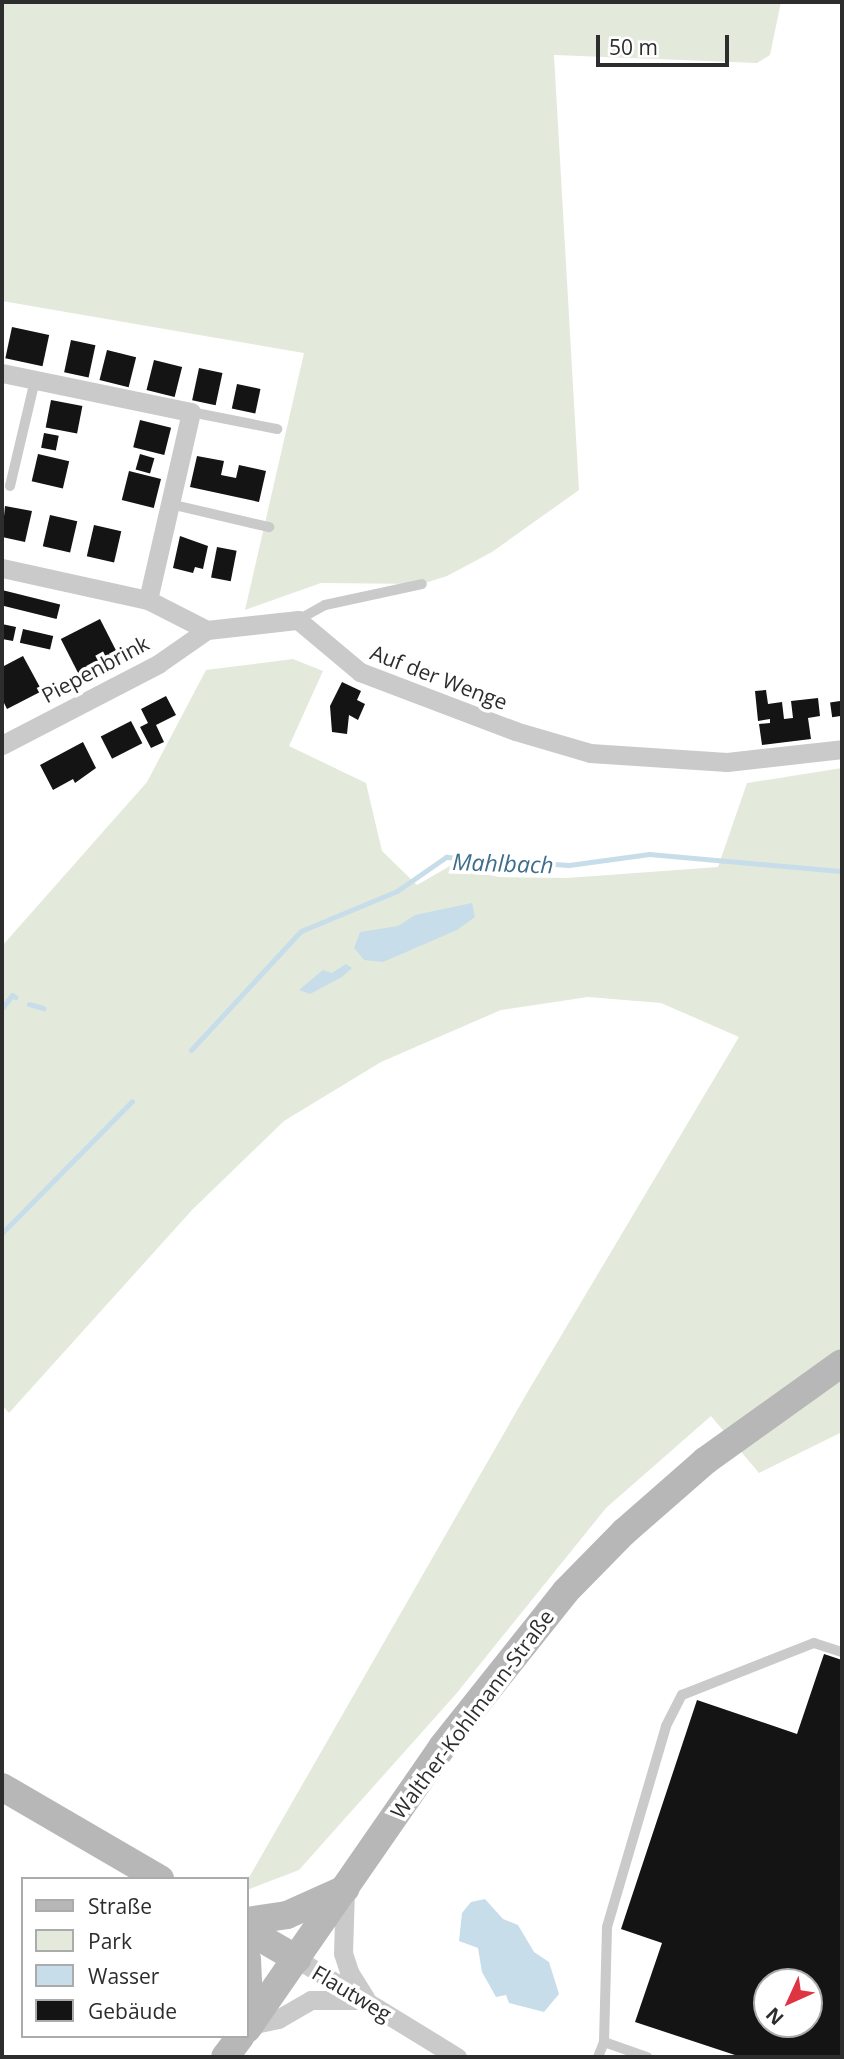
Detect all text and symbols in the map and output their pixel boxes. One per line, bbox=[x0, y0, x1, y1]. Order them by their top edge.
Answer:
scale bar bbox=[599, 21, 732, 65]
text: 50 m bbox=[609, 33, 658, 61]
street label: Piepenbrink bbox=[37, 630, 153, 708]
street label: Auf der Wenge bbox=[367, 639, 511, 715]
water label: Mahlbach bbox=[452, 847, 554, 879]
street label: Walther-Kohlmann-Straße bbox=[385, 1604, 559, 1824]
legend bbox=[21, 1877, 248, 2038]
text: Straße bbox=[88, 1892, 152, 1920]
text: Park bbox=[88, 1927, 132, 1955]
street label: Flautweg bbox=[308, 1960, 396, 2026]
text: Wasser bbox=[88, 1962, 159, 1990]
north arrow bbox=[753, 1968, 823, 2038]
text: Gebäude bbox=[88, 1997, 177, 2025]
text: N bbox=[760, 2002, 789, 2031]

